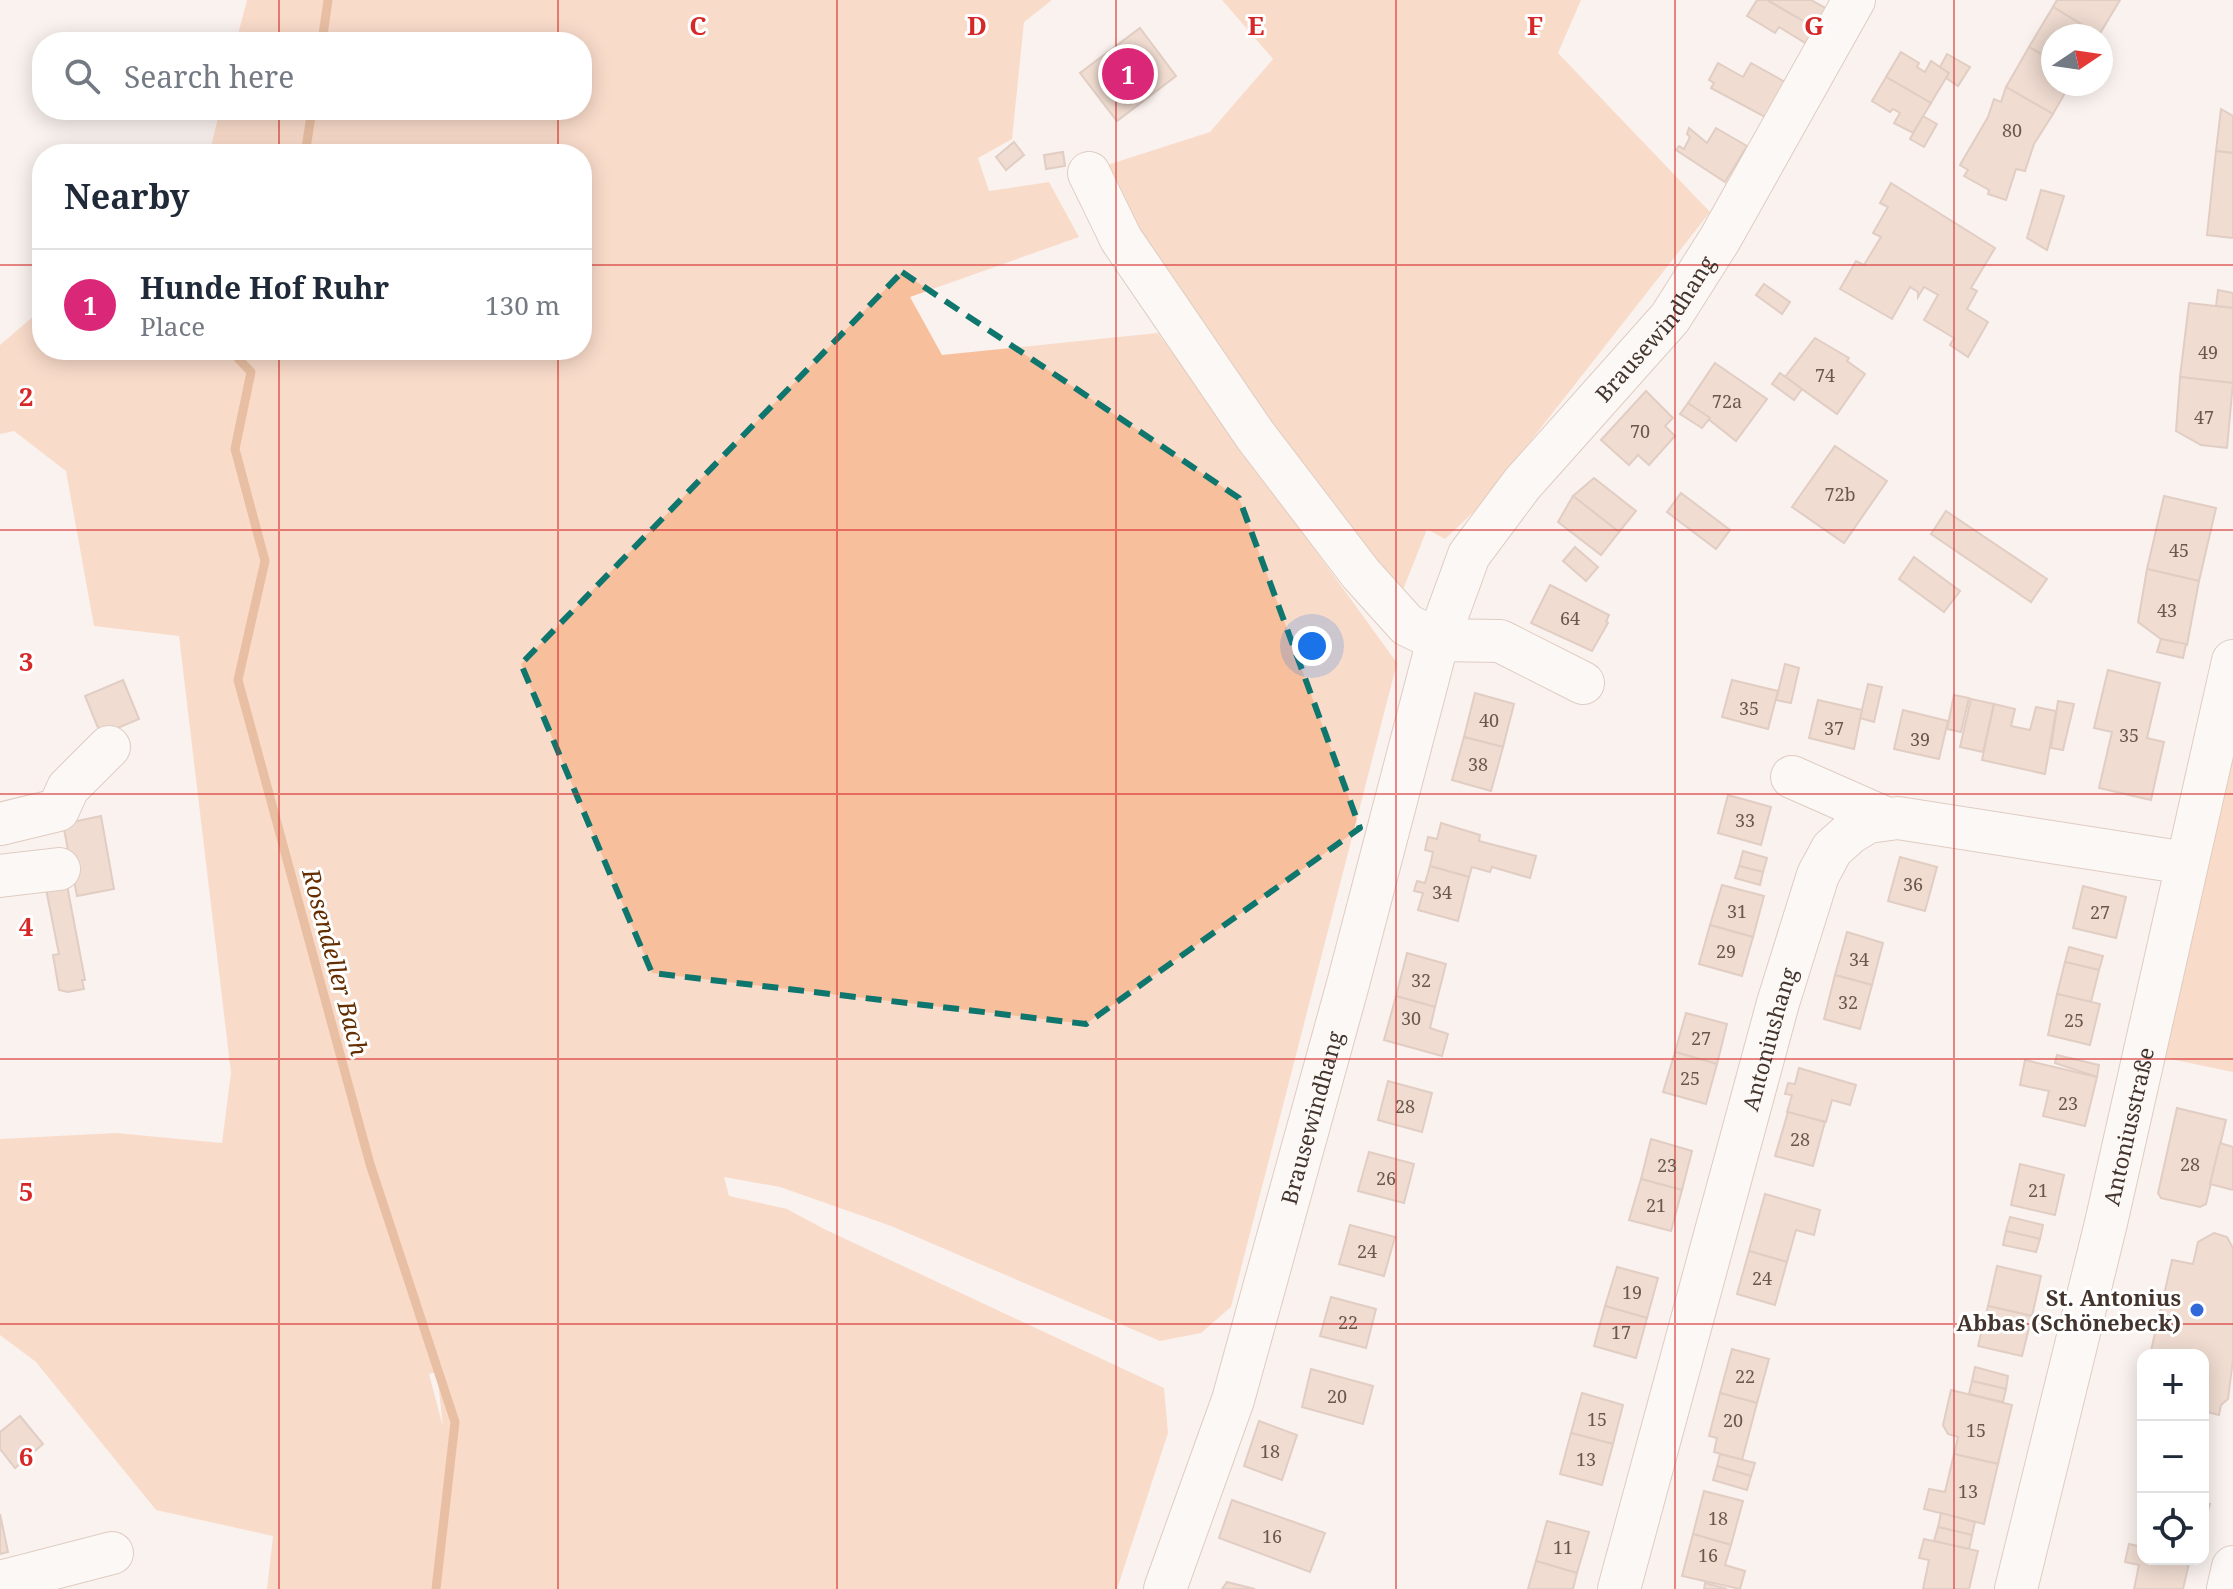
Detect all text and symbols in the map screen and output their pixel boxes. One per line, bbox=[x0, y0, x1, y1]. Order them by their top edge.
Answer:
text: C bbox=[689, 7, 707, 43]
text: D bbox=[967, 7, 987, 43]
text: E bbox=[1248, 7, 1265, 43]
text: F bbox=[1527, 7, 1543, 43]
text: G bbox=[1804, 7, 1824, 43]
north arrow bbox=[2041, 24, 2113, 96]
search box bbox=[32, 32, 592, 120]
pin: 1 bbox=[1102, 44, 1154, 104]
icon: search bbox=[60, 54, 104, 98]
text: Search here bbox=[124, 56, 294, 97]
house number: 80 bbox=[2002, 118, 2022, 142]
text: Nearby bbox=[64, 173, 190, 219]
street label: Brausewindhang bbox=[1588, 249, 1721, 408]
text: Hunde Hof Ruhr bbox=[140, 267, 389, 308]
text: 1 bbox=[83, 287, 97, 323]
text: 130 m bbox=[485, 287, 560, 323]
text: Place bbox=[140, 308, 205, 344]
house number: 49 bbox=[2198, 340, 2218, 364]
house number: 74 bbox=[1815, 363, 1835, 387]
text: 2 bbox=[19, 378, 33, 414]
house number: 72a bbox=[1712, 389, 1742, 413]
house number: 47 bbox=[2194, 405, 2214, 429]
house number: 70 bbox=[1630, 419, 1650, 443]
house number: 72b bbox=[1824, 482, 1856, 506]
house number: 45 bbox=[2169, 538, 2189, 562]
house number: 43 bbox=[2157, 598, 2177, 622]
house number: 64 bbox=[1560, 606, 1580, 630]
your location bbox=[1292, 626, 1332, 666]
text: 3 bbox=[19, 643, 33, 679]
house number: 35 bbox=[1739, 696, 1759, 720]
house number: 40 bbox=[1479, 708, 1499, 732]
house number: 37 bbox=[1824, 716, 1844, 740]
house number: 35 bbox=[2119, 723, 2139, 747]
house number: 39 bbox=[1910, 727, 1930, 751]
house number: 38 bbox=[1468, 752, 1488, 776]
house number: 33 bbox=[1735, 808, 1755, 832]
water label: Rosendeller Bach bbox=[295, 864, 377, 1059]
house number: 36 bbox=[1903, 872, 1923, 896]
house number: 34 bbox=[1432, 880, 1452, 904]
house number: 31 bbox=[1727, 899, 1747, 923]
house number: 27 bbox=[2090, 900, 2110, 924]
text: 4 bbox=[19, 908, 34, 944]
house number: 29 bbox=[1716, 939, 1736, 963]
house number: 34 bbox=[1849, 947, 1869, 971]
street label: Antoniushang bbox=[1734, 963, 1803, 1114]
house number: 32 bbox=[1411, 968, 1431, 992]
house number: 32 bbox=[1838, 990, 1858, 1014]
house number: 30 bbox=[1401, 1006, 1421, 1030]
house number: 25 bbox=[2064, 1008, 2084, 1032]
house number: 27 bbox=[1691, 1026, 1711, 1050]
street label: Brausewindhang bbox=[1273, 1027, 1349, 1208]
street label: Antoniusstraße bbox=[2095, 1044, 2160, 1208]
house number: 25 bbox=[1680, 1066, 1700, 1090]
house number: 23 bbox=[2058, 1091, 2078, 1115]
house number: 28 bbox=[1395, 1094, 1415, 1118]
house number: 28 bbox=[1790, 1127, 1810, 1151]
house number: 28 bbox=[2180, 1152, 2200, 1176]
house number: 23 bbox=[1657, 1153, 1677, 1177]
house number: 26 bbox=[1376, 1166, 1396, 1190]
text: 5 bbox=[19, 1173, 33, 1209]
house number: 21 bbox=[2028, 1178, 2048, 1202]
house number: 21 bbox=[1646, 1193, 1666, 1217]
house number: 24 bbox=[1357, 1239, 1377, 1263]
house number: 24 bbox=[1752, 1266, 1772, 1290]
house number: 19 bbox=[1622, 1280, 1642, 1304]
place label: St. Antonius Abbas (Schönebeck) bbox=[1956, 1282, 2181, 1337]
marker: St. Antonius Abbas (Schönebeck) bbox=[2188, 1301, 2206, 1319]
house number: 22 bbox=[1338, 1310, 1358, 1334]
house number: 17 bbox=[1611, 1320, 1631, 1344]
map controls bbox=[2137, 1349, 2209, 1565]
button: + bbox=[2137, 1349, 2209, 1421]
house number: 22 bbox=[1735, 1364, 1755, 1388]
house number: 20 bbox=[1327, 1384, 1347, 1408]
house number: 15 bbox=[1587, 1407, 1607, 1431]
house number: 20 bbox=[1723, 1408, 1743, 1432]
house number: 15 bbox=[1966, 1418, 1986, 1442]
button: − bbox=[2137, 1421, 2209, 1493]
text: 6 bbox=[19, 1438, 33, 1474]
house number: 18 bbox=[1260, 1439, 1280, 1463]
house number: 13 bbox=[1576, 1447, 1596, 1471]
house number: 13 bbox=[1958, 1479, 1978, 1503]
button: locate bbox=[2137, 1493, 2209, 1565]
house number: 18 bbox=[1708, 1506, 1728, 1530]
house number: 16 bbox=[1262, 1524, 1282, 1548]
house number: 11 bbox=[1553, 1535, 1573, 1559]
house number: 16 bbox=[1698, 1543, 1718, 1567]

